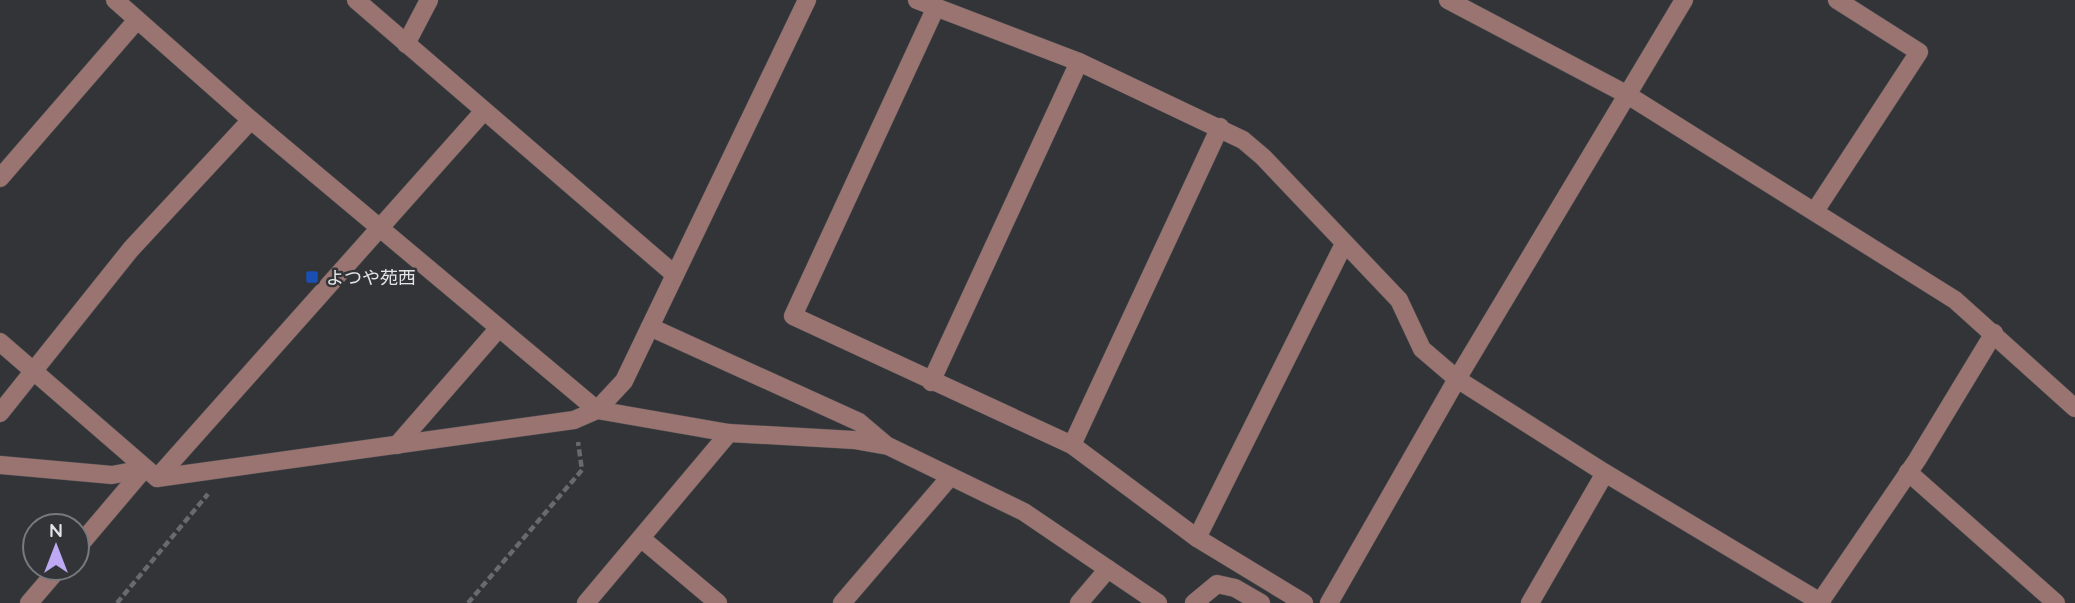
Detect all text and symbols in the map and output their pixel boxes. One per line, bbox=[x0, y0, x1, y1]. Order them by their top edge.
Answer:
place label: よつや苑西 bbox=[326, 266, 416, 289]
marker: よつや苑西 bbox=[304, 269, 320, 285]
north arrow bbox=[21, 512, 91, 582]
text: N bbox=[49, 518, 63, 542]

